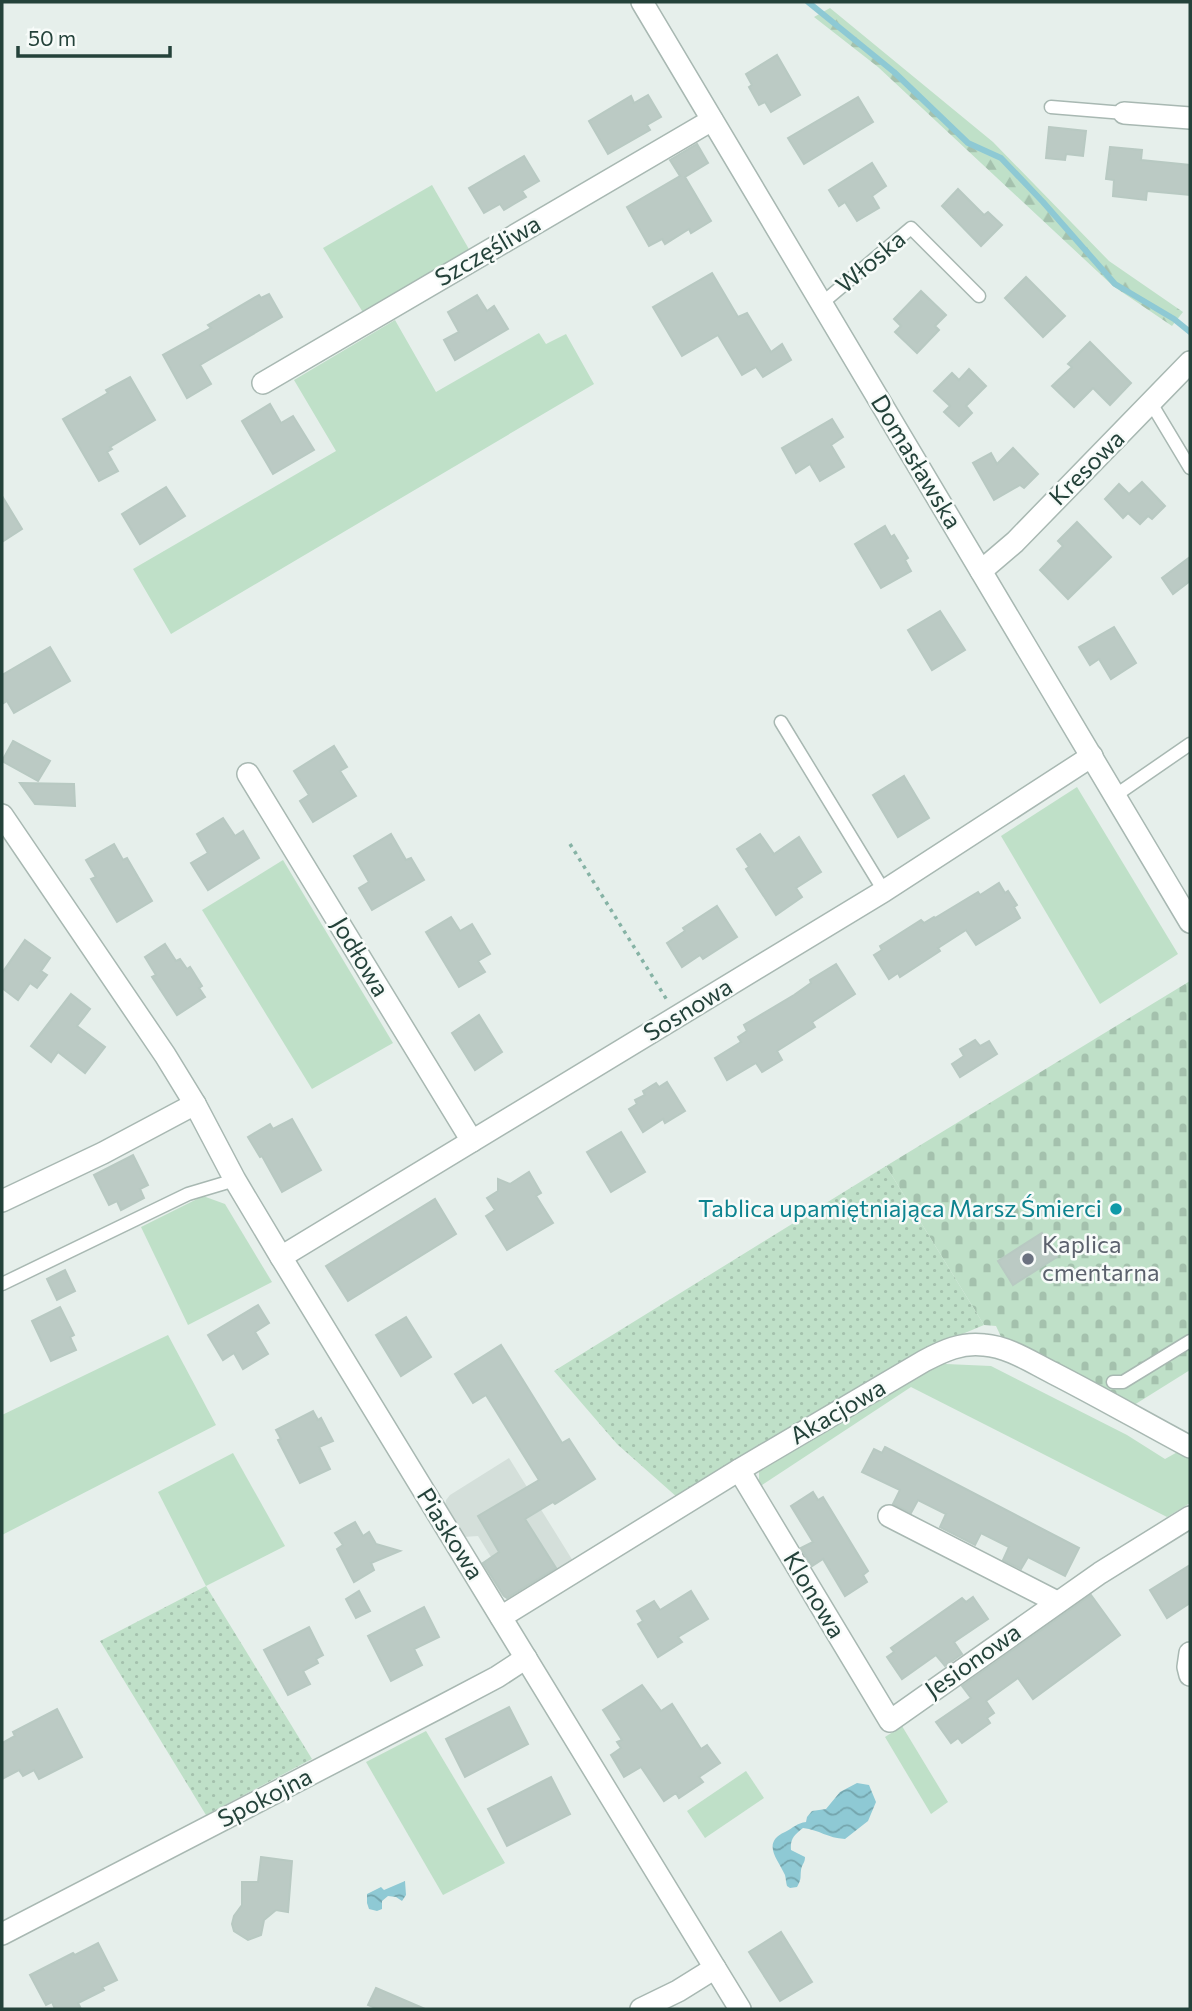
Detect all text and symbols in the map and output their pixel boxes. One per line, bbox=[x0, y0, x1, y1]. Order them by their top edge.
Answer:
scale bar bbox=[18, 14, 170, 58]
text: 50 m bbox=[28, 25, 76, 50]
street label: Szczęśliwa bbox=[429, 208, 545, 292]
street label: Włoska bbox=[829, 223, 911, 298]
street label: Domasławska bbox=[866, 389, 969, 534]
street label: Kresowa bbox=[1042, 423, 1130, 511]
street label: Jodłowa bbox=[326, 911, 396, 1001]
street label: Sosnowa bbox=[638, 971, 737, 1046]
place label: Tablica upamiętniająca Marsz Śmierci bbox=[698, 1193, 1102, 1222]
marker: Tablica upamiętniająca Marsz Śmierci bbox=[1108, 1201, 1124, 1217]
place label: Kaplica cmentarna bbox=[1042, 1229, 1160, 1286]
marker: Kaplica cmentarna bbox=[1020, 1251, 1036, 1267]
street label: Akacjowa bbox=[784, 1372, 890, 1450]
street label: Piaskowa bbox=[412, 1482, 491, 1584]
street label: Klonowa bbox=[778, 1546, 852, 1643]
street label: Jesionowa bbox=[919, 1616, 1026, 1703]
street label: Spokojna bbox=[212, 1761, 316, 1833]

